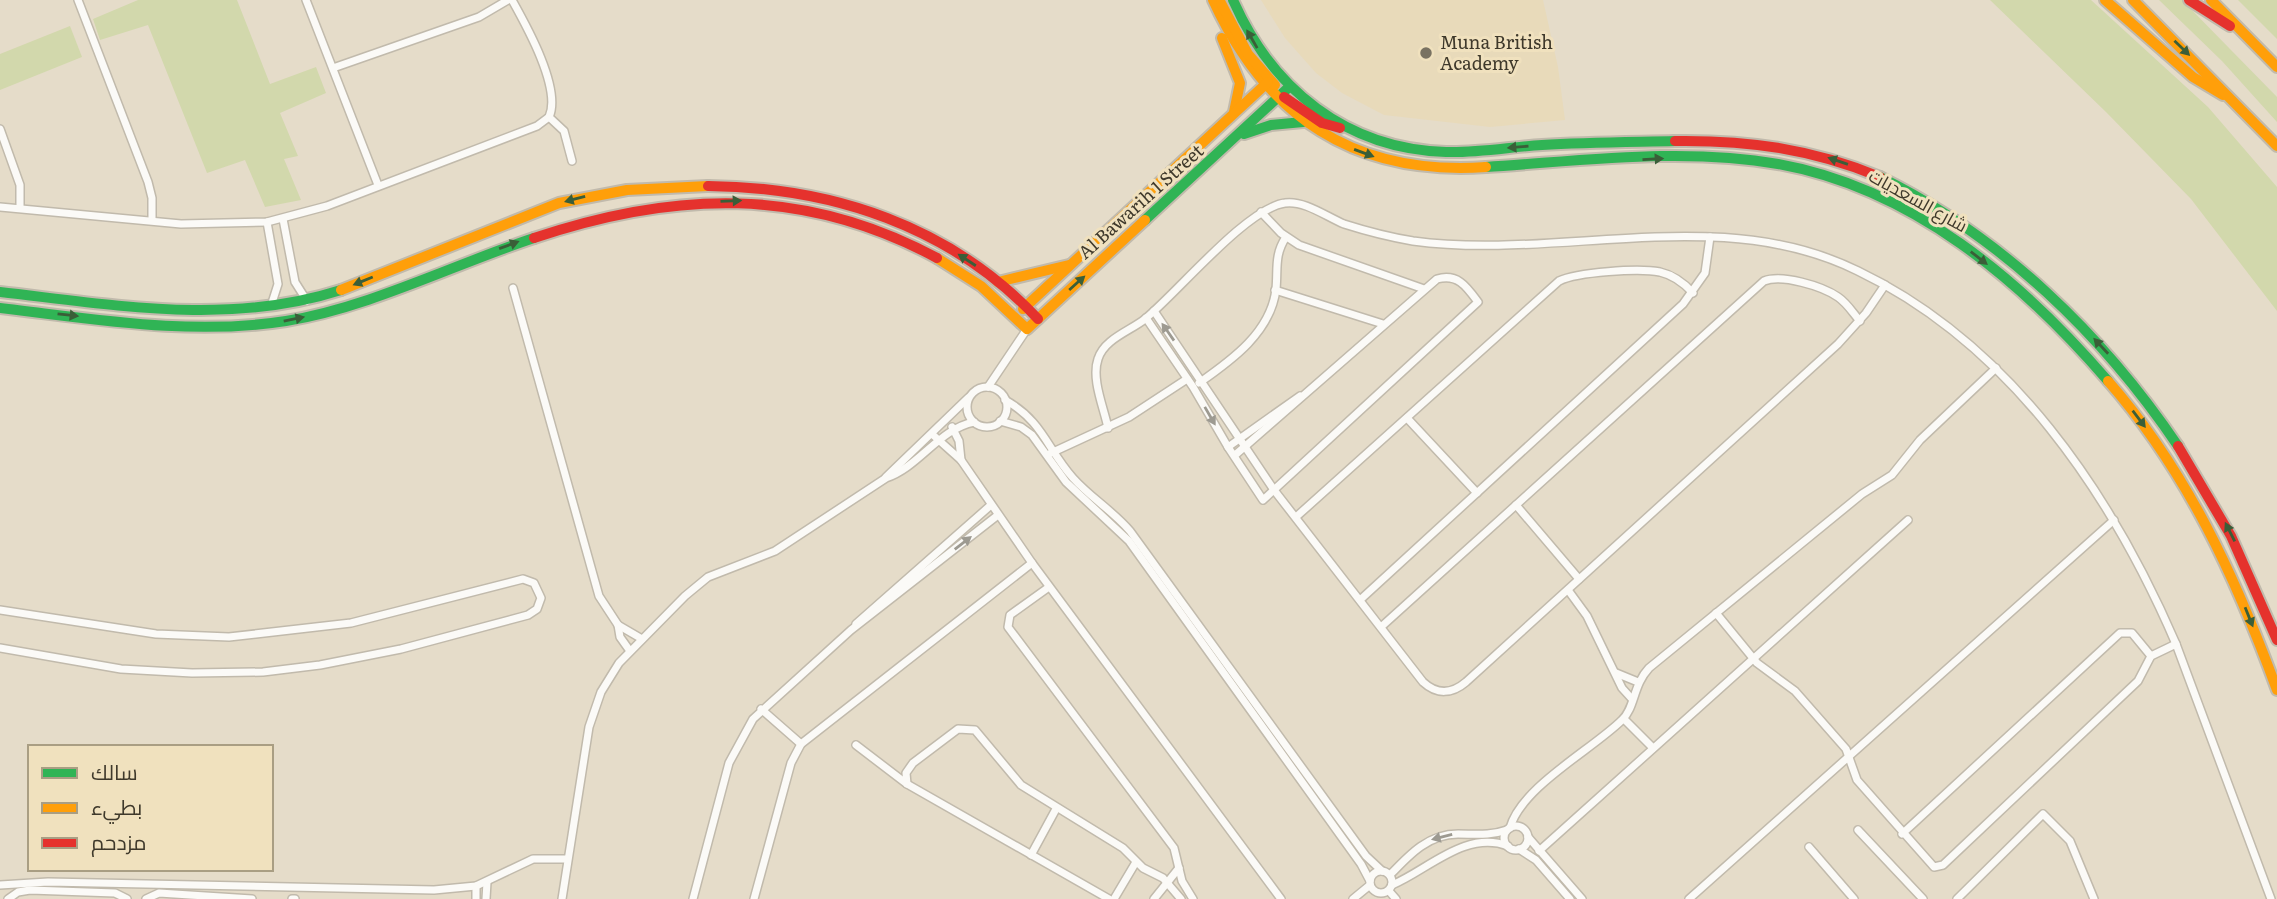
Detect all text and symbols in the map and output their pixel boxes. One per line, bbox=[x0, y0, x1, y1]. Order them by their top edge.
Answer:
place label: Muna British Academy bbox=[1440, 28, 1553, 76]
one-way arrow bbox=[1246, 29, 1258, 49]
one-way arrow bbox=[2173, 39, 2190, 55]
marker: Muna British Academy bbox=[1418, 45, 1434, 61]
street label: Al Bawarih 1 Street bbox=[1071, 136, 1209, 265]
one-way arrow bbox=[1507, 142, 1529, 153]
one-way arrow bbox=[1353, 147, 1374, 158]
one-way arrow bbox=[1642, 154, 1664, 165]
one-way arrow bbox=[1827, 155, 1848, 166]
street label: شارع السعديات bbox=[1864, 161, 1973, 238]
one-way arrow bbox=[564, 194, 586, 205]
one-way arrow bbox=[720, 195, 742, 207]
one-way arrow bbox=[499, 239, 520, 250]
one-way arrow bbox=[1970, 251, 1988, 265]
one-way arrow bbox=[957, 254, 977, 267]
one-way arrow bbox=[352, 275, 373, 286]
one-way arrow bbox=[1068, 275, 1086, 291]
one-way arrow bbox=[57, 310, 79, 321]
one-way arrow bbox=[283, 314, 305, 325]
one-way arrow bbox=[1161, 323, 1175, 341]
one-way arrow bbox=[2094, 338, 2110, 355]
one-way arrow bbox=[1204, 407, 1216, 426]
one-way arrow bbox=[2131, 410, 2145, 428]
one-way arrow bbox=[2224, 522, 2236, 542]
one-way arrow bbox=[955, 536, 972, 551]
one-way arrow bbox=[2244, 607, 2255, 628]
legend bbox=[28, 745, 273, 871]
text: سالك bbox=[91, 755, 138, 786]
text: بطيء bbox=[91, 790, 142, 824]
text: مزدحم bbox=[91, 825, 146, 857]
one-way arrow bbox=[1431, 832, 1453, 843]

